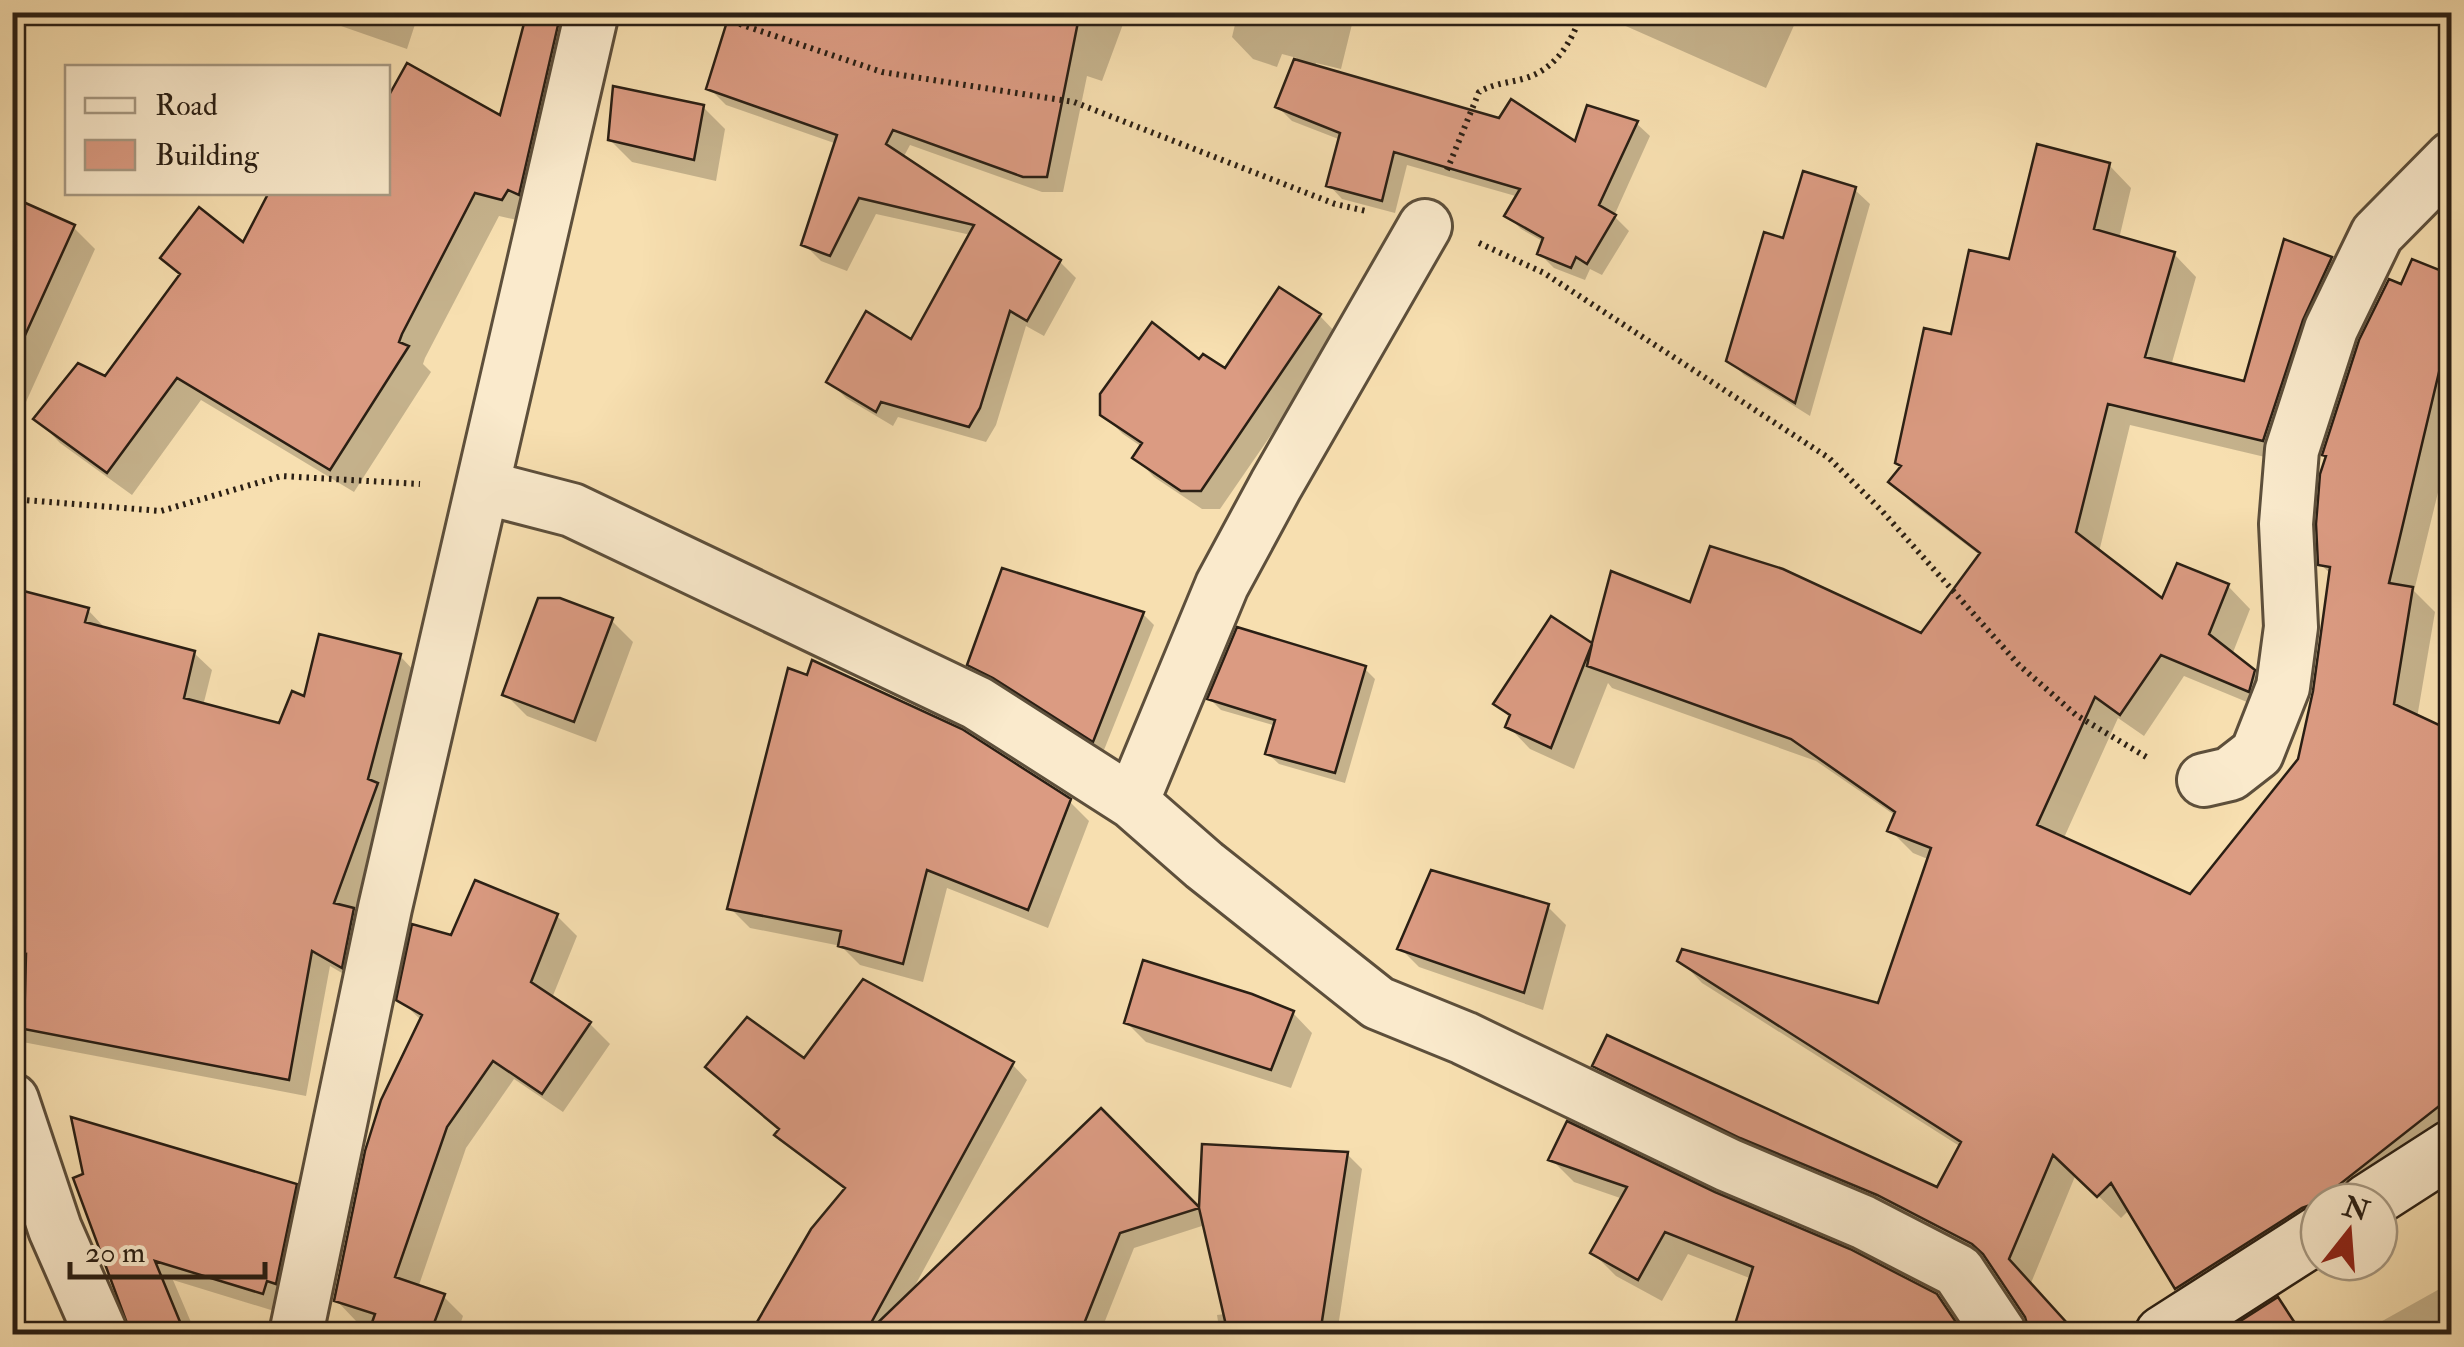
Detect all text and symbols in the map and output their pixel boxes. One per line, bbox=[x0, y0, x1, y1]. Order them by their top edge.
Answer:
legend bbox=[65, 65, 390, 195]
text: Road bbox=[155, 87, 218, 124]
text: Building bbox=[155, 137, 260, 174]
north arrow bbox=[2299, 1182, 2399, 1282]
text: N bbox=[2338, 1189, 2374, 1230]
scale bar bbox=[70, 1217, 265, 1279]
text: 20 m bbox=[85, 1234, 145, 1271]

